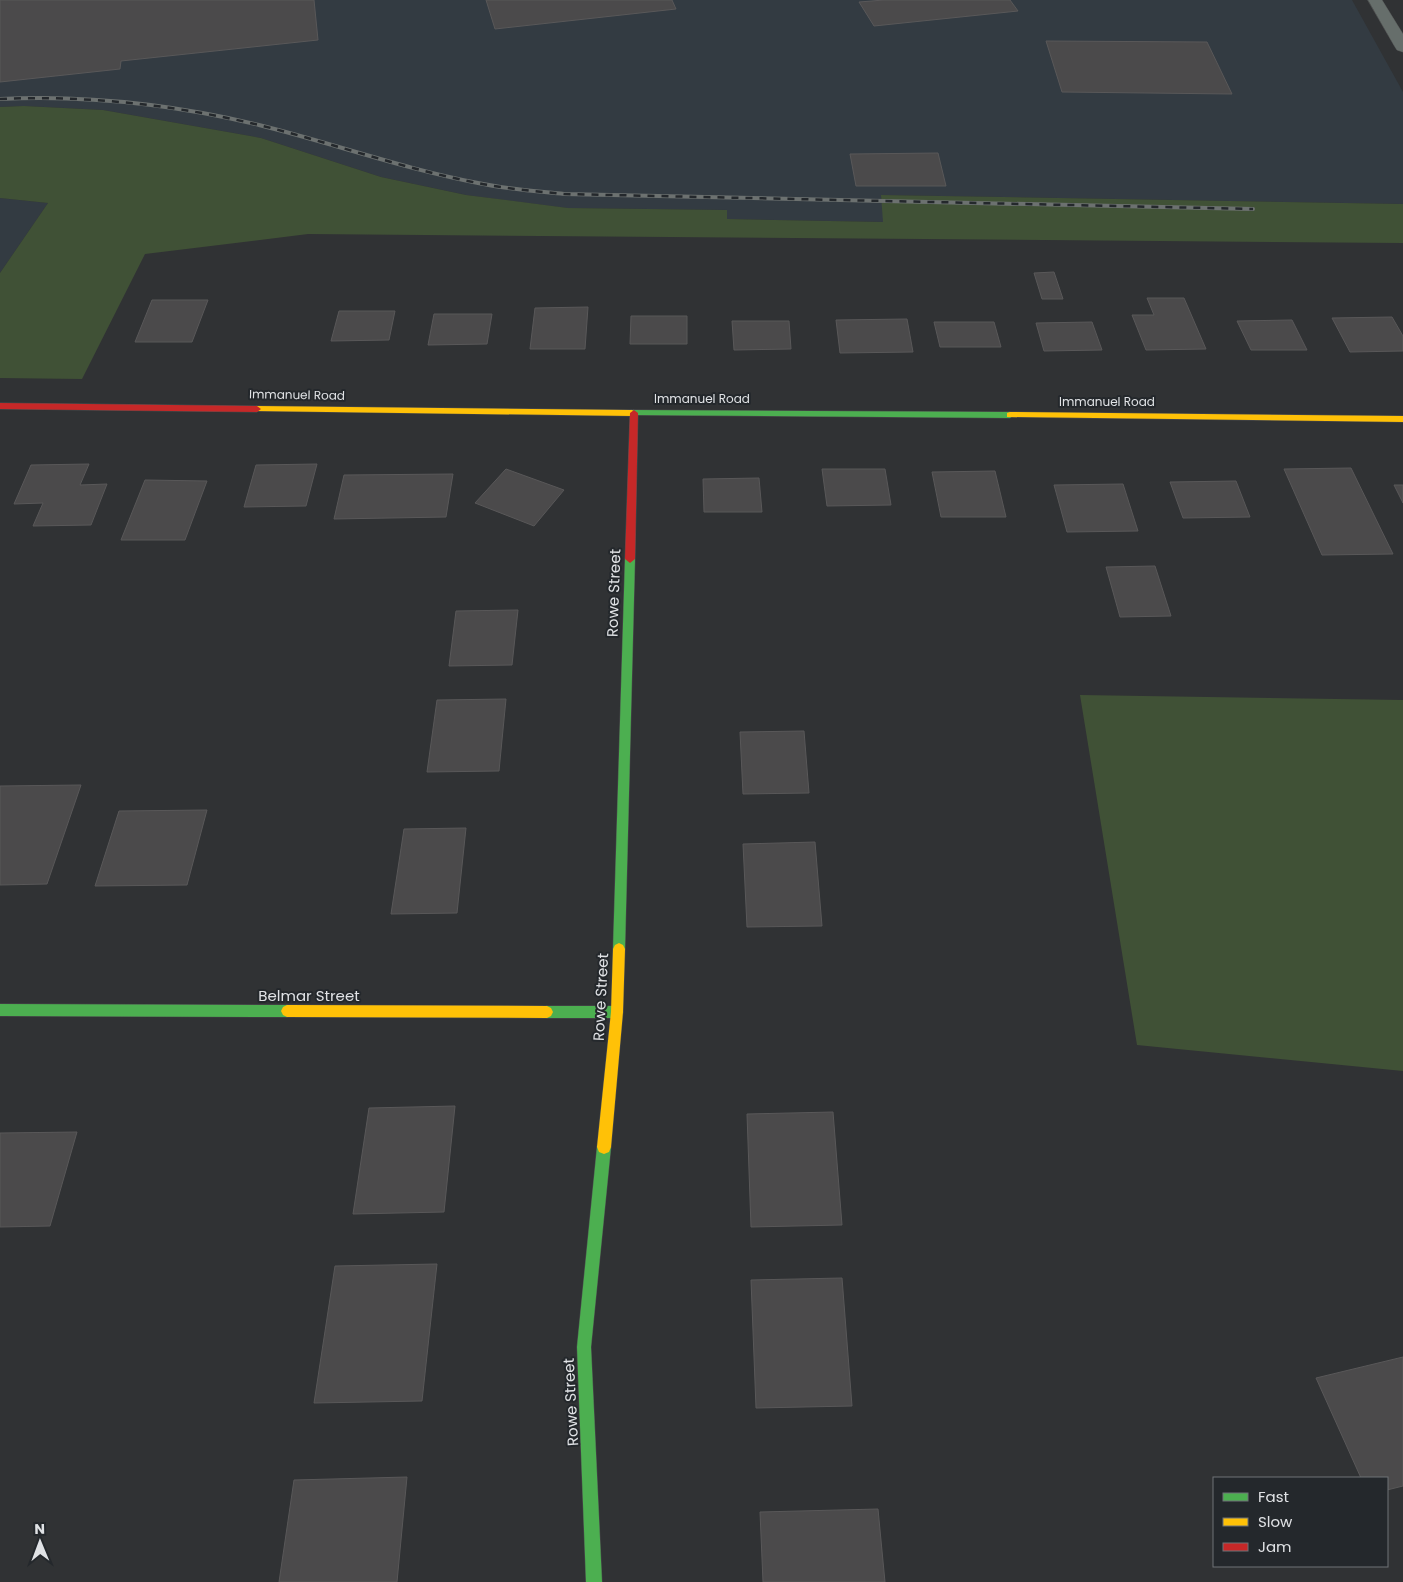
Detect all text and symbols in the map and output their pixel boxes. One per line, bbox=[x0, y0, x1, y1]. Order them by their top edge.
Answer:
street label: Immanuel Road bbox=[249, 385, 345, 404]
street label: Immanuel Road bbox=[654, 390, 750, 407]
street label: Immanuel Road bbox=[1059, 393, 1155, 410]
street label: Rowe Street bbox=[601, 549, 626, 637]
street label: Rowe Street bbox=[588, 952, 613, 1042]
street label: Belmar Street bbox=[258, 985, 360, 1006]
street label: Rowe Street bbox=[558, 1357, 583, 1447]
legend bbox=[1213, 1477, 1388, 1567]
text: Fast bbox=[1258, 1486, 1289, 1507]
text: Slow bbox=[1258, 1511, 1293, 1532]
north arrow bbox=[15, 1517, 65, 1567]
text: N bbox=[34, 1519, 45, 1539]
text: Jam bbox=[1258, 1536, 1292, 1557]

